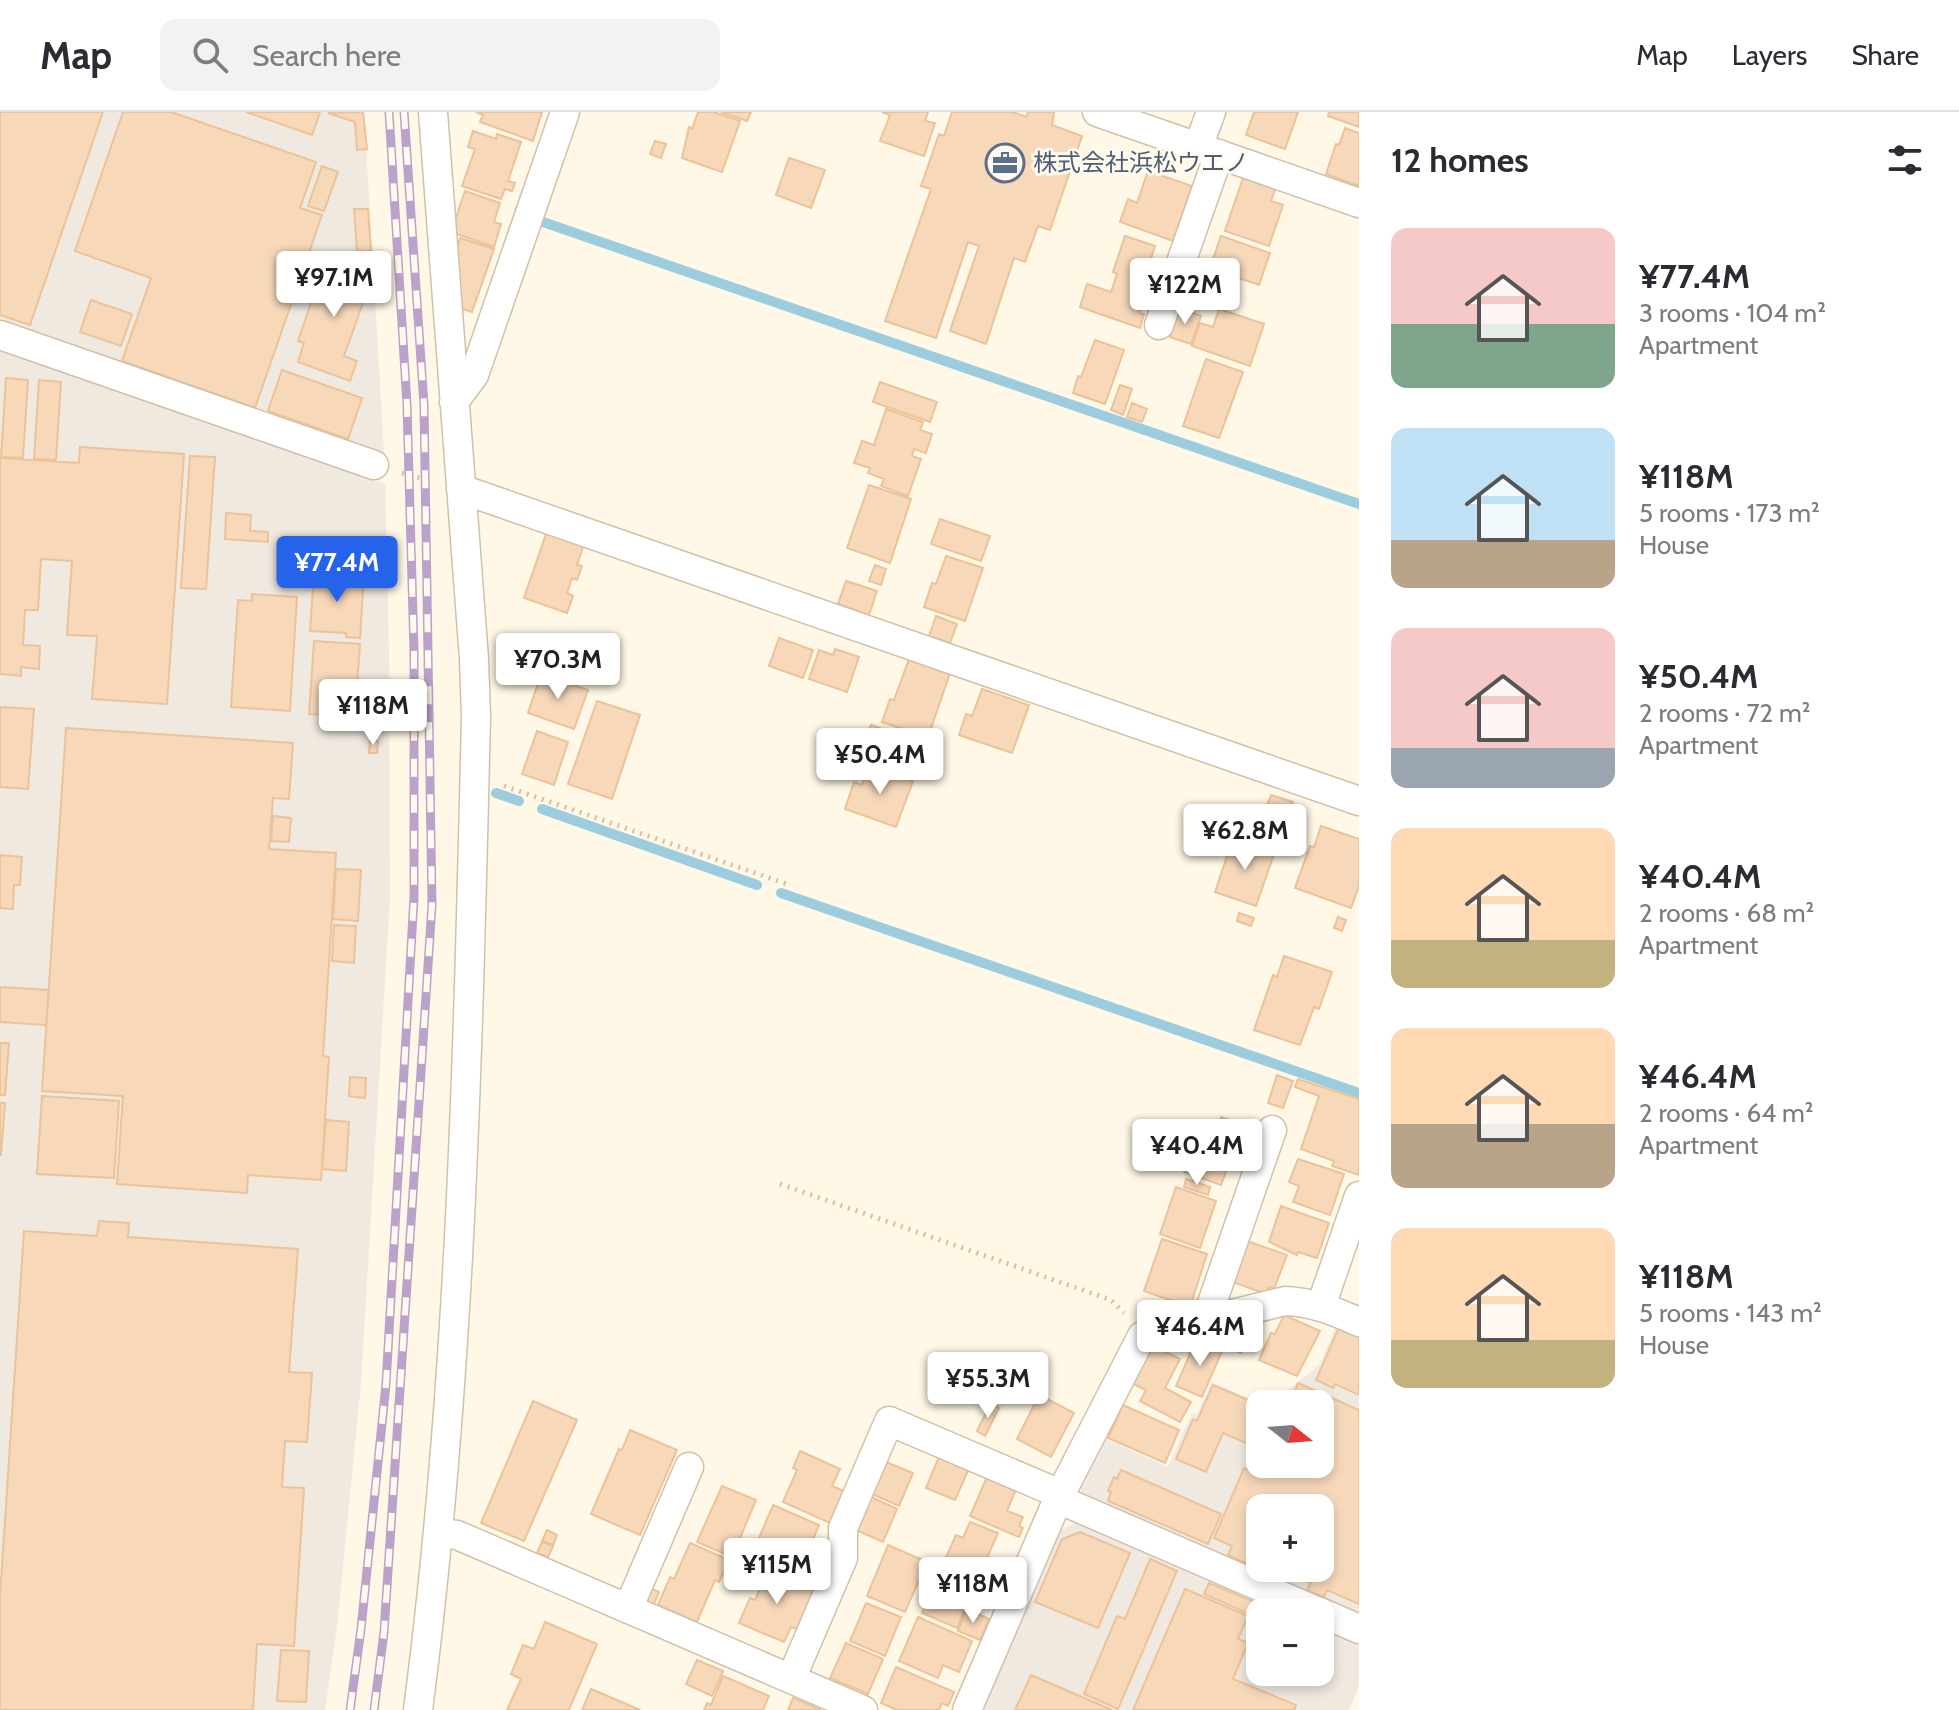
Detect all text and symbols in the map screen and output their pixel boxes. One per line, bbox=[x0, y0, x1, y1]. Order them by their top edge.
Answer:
search box bbox=[160, 19, 720, 91]
text: Map bbox=[40, 32, 112, 79]
icon: search bbox=[188, 33, 232, 77]
text: Search here bbox=[252, 37, 401, 74]
text: Map bbox=[1636, 38, 1688, 72]
text: Layers bbox=[1732, 38, 1807, 72]
text: Share bbox=[1851, 38, 1919, 72]
icon: filters bbox=[1883, 138, 1927, 182]
text: 12 homes bbox=[1391, 139, 1529, 181]
office icon: 株式会社浜松ウエノ bbox=[984, 142, 1026, 184]
place label: 株式会社浜松ウエノ bbox=[1033, 148, 1249, 177]
pin: ¥97.1M bbox=[269, 251, 399, 319]
text: ¥77.4M bbox=[1639, 255, 1750, 297]
pin: ¥122M bbox=[1129, 258, 1241, 326]
icon: home bbox=[1455, 260, 1551, 356]
text: ¥97.1M bbox=[294, 261, 374, 293]
text: ¥122M bbox=[1148, 268, 1222, 300]
text: 3 rooms · 104 m² bbox=[1639, 297, 1826, 329]
text: Apartment bbox=[1639, 329, 1758, 361]
text: ¥118M bbox=[1639, 455, 1734, 497]
icon: home bbox=[1455, 460, 1551, 556]
text: 5 rooms · 173 m² bbox=[1639, 497, 1820, 529]
text: House bbox=[1639, 529, 1709, 561]
pin: ¥77.4M bbox=[272, 536, 402, 604]
text: ¥77.4M bbox=[295, 546, 379, 578]
pin: ¥70.3M bbox=[493, 633, 623, 701]
text: ¥70.3M bbox=[514, 643, 602, 675]
text: ¥50.4M bbox=[1639, 655, 1758, 697]
icon: home bbox=[1455, 660, 1551, 756]
pin: ¥118M bbox=[317, 679, 429, 747]
text: ¥118M bbox=[337, 689, 409, 721]
text: 2 rooms · 72 m² bbox=[1639, 697, 1810, 729]
pin: ¥50.4M bbox=[815, 728, 945, 796]
text: Apartment bbox=[1639, 729, 1758, 761]
text: ¥50.4M bbox=[834, 738, 926, 770]
pin: ¥62.8M bbox=[1180, 804, 1310, 872]
text: ¥62.8M bbox=[1201, 814, 1289, 846]
text: ¥40.4M bbox=[1639, 855, 1761, 897]
icon: home bbox=[1455, 860, 1551, 956]
text: 2 rooms · 68 m² bbox=[1639, 897, 1814, 929]
text: Apartment bbox=[1639, 929, 1758, 961]
text: ¥46.4M bbox=[1639, 1055, 1757, 1097]
icon: home bbox=[1455, 1060, 1551, 1156]
text: 2 rooms · 64 m² bbox=[1639, 1097, 1814, 1129]
pin: ¥40.4M bbox=[1132, 1119, 1262, 1187]
text: ¥40.4M bbox=[1150, 1129, 1244, 1161]
text: Apartment bbox=[1639, 1129, 1758, 1161]
text: ¥118M bbox=[1639, 1255, 1734, 1297]
icon: home bbox=[1455, 1260, 1551, 1356]
text: 5 rooms · 143 m² bbox=[1639, 1297, 1822, 1329]
pin: ¥46.4M bbox=[1135, 1300, 1265, 1368]
text: ¥46.4M bbox=[1155, 1310, 1245, 1342]
text: House bbox=[1639, 1329, 1709, 1361]
pin: ¥55.3M bbox=[923, 1352, 1053, 1420]
text: ¥55.3M bbox=[945, 1362, 1031, 1394]
north arrow bbox=[1246, 1390, 1334, 1478]
map controls bbox=[1246, 1390, 1334, 1686]
button: + bbox=[1246, 1494, 1334, 1582]
pin: ¥115M bbox=[721, 1538, 833, 1606]
text: ¥115M bbox=[742, 1548, 812, 1580]
pin: ¥118M bbox=[917, 1557, 1029, 1625]
text: ¥118M bbox=[937, 1567, 1009, 1599]
button: − bbox=[1246, 1598, 1334, 1686]

